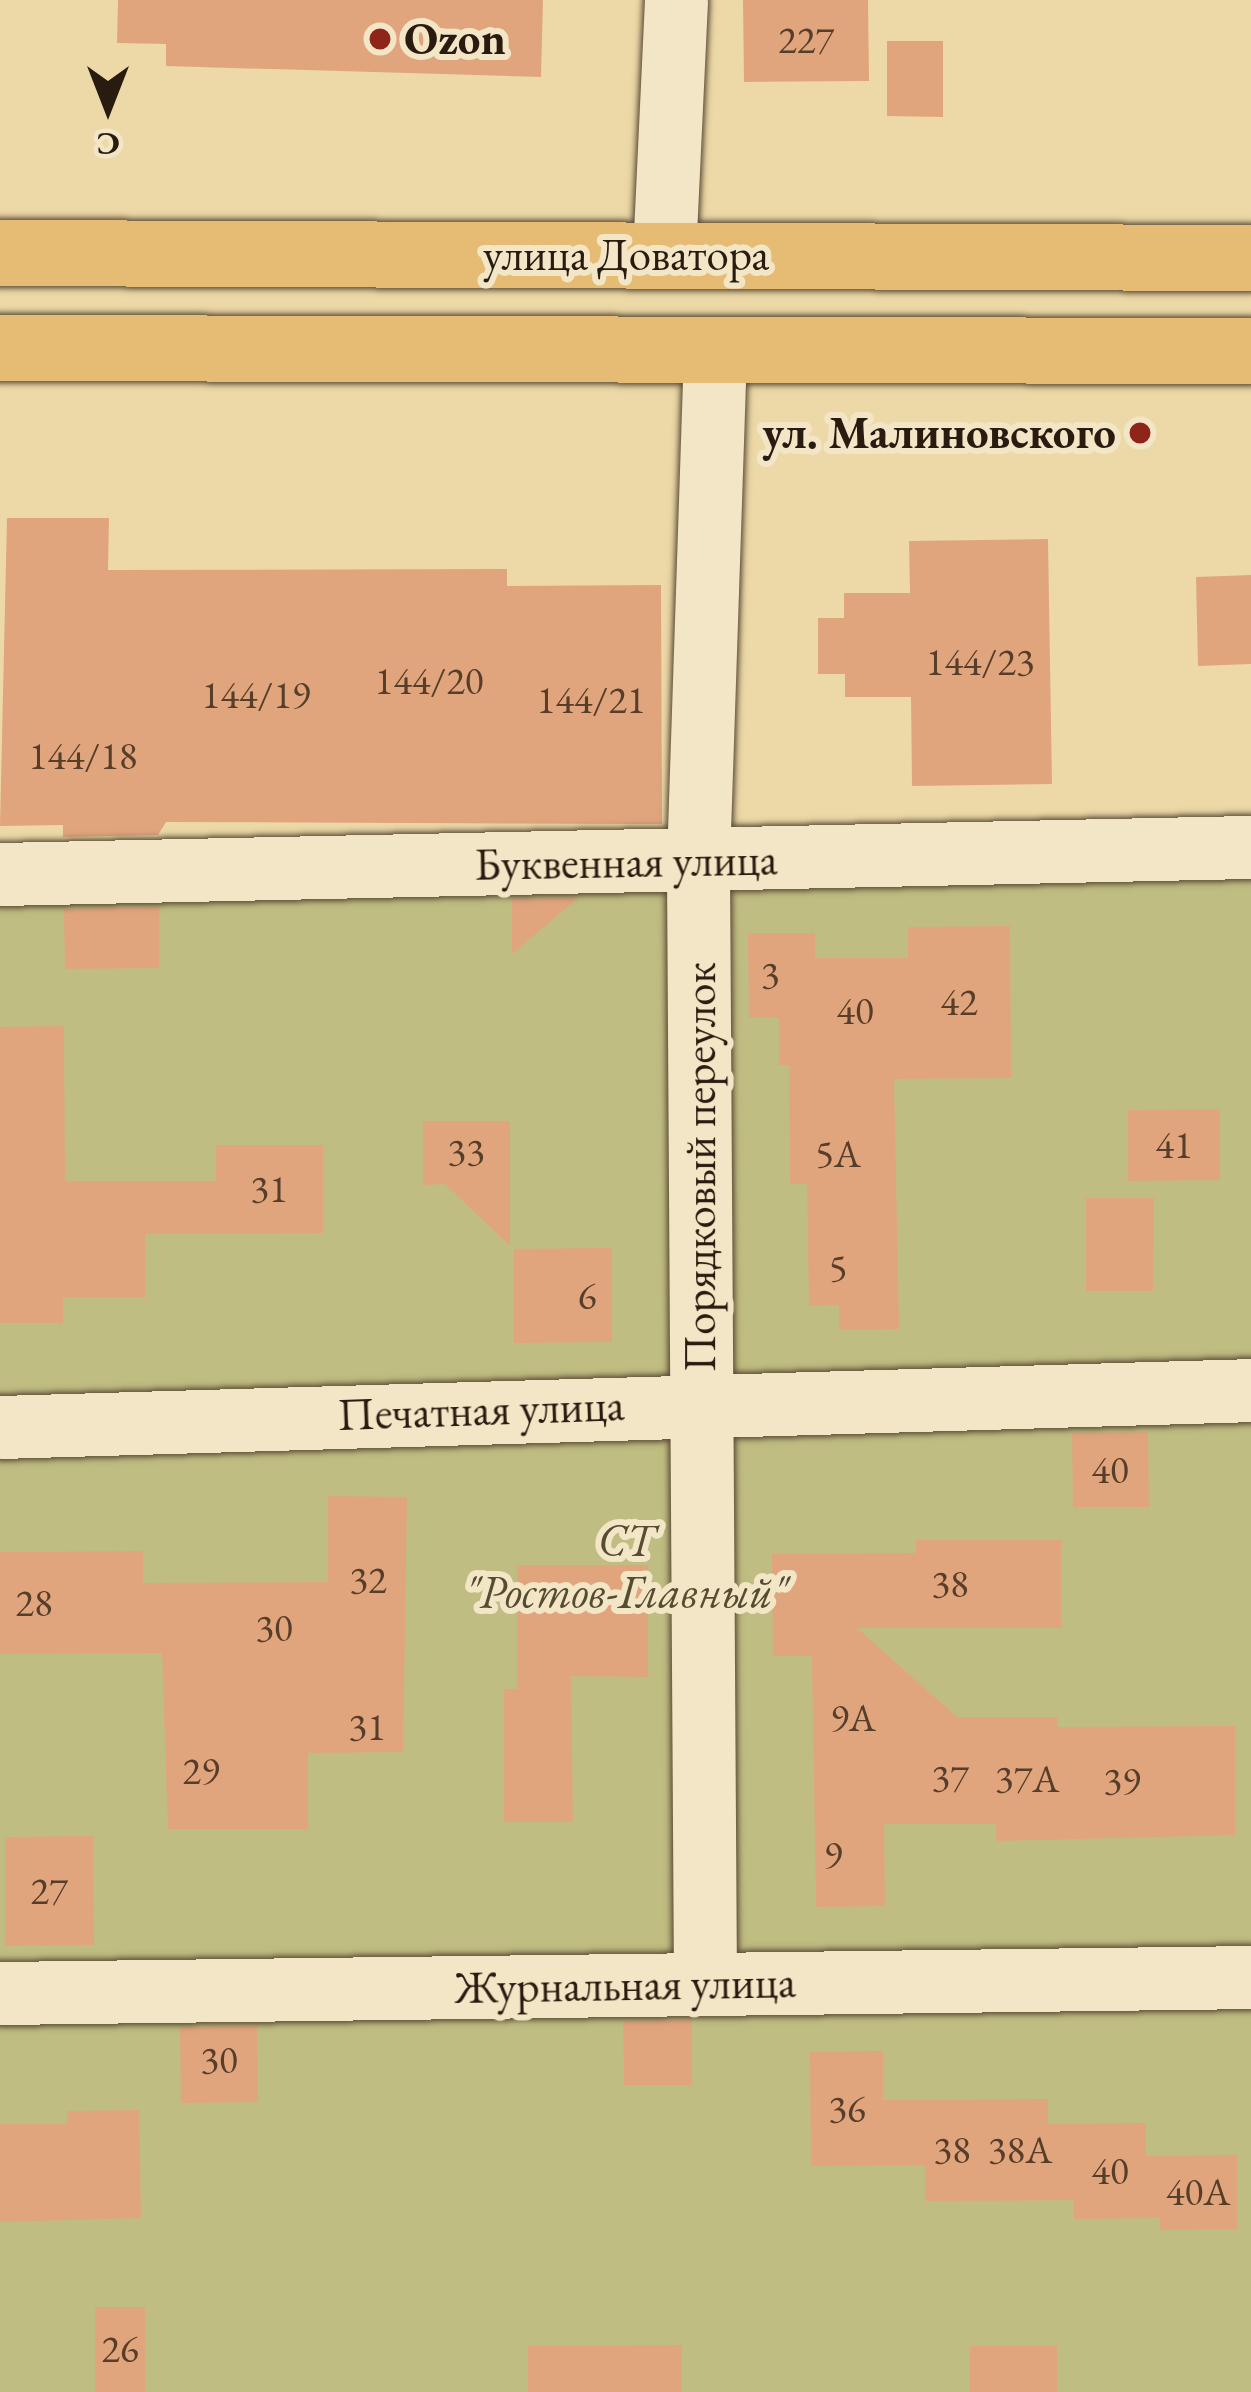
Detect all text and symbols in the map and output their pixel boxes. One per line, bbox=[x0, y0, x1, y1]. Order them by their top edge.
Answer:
place label: Ozon bbox=[404, 12, 506, 66]
house number: 227 bbox=[778, 17, 834, 63]
marker: Ozon bbox=[367, 26, 393, 52]
north arrow bbox=[48, 48, 168, 168]
text: С bbox=[96, 123, 120, 166]
street label: улица Доватора bbox=[483, 228, 769, 282]
place label: ул. Малиновского bbox=[762, 406, 1116, 460]
marker: ул. Малиновского bbox=[1127, 420, 1153, 446]
house number: 144/23 bbox=[925, 639, 1035, 685]
house number: 144/20 bbox=[374, 658, 484, 704]
house number: 144/19 bbox=[201, 672, 311, 718]
house number: 144/21 bbox=[536, 677, 646, 723]
house number: 144/18 bbox=[28, 733, 138, 779]
street label: Буквенная улица bbox=[474, 832, 778, 892]
house number: 3 bbox=[761, 952, 779, 998]
street label: Порядковый переулок bbox=[673, 962, 727, 1372]
house number: 42 bbox=[940, 979, 978, 1025]
house number: 40 bbox=[836, 988, 874, 1034]
house number: 41 bbox=[1155, 1122, 1193, 1168]
house number: 33 bbox=[447, 1129, 485, 1175]
house number: 5А bbox=[815, 1131, 861, 1177]
house number: 31 bbox=[250, 1166, 288, 1212]
house number: 5 bbox=[829, 1245, 847, 1291]
house number: 6 bbox=[578, 1273, 596, 1319]
street label: Печатная улица bbox=[337, 1378, 625, 1442]
house number: 40 bbox=[1091, 1447, 1129, 1493]
park label: СТ "Ростов-Главный" bbox=[465, 1513, 787, 1619]
house number: 32 bbox=[349, 1557, 387, 1603]
house number: 38 bbox=[931, 1561, 969, 1607]
house number: 28 bbox=[15, 1580, 53, 1626]
house number: 30 bbox=[255, 1605, 293, 1651]
house number: 9А bbox=[830, 1695, 876, 1741]
house number: 31 bbox=[348, 1704, 386, 1750]
house number: 29 bbox=[182, 1748, 220, 1794]
house number: 37 bbox=[931, 1755, 969, 1801]
house number: 37А bbox=[995, 1756, 1059, 1802]
house number: 39 bbox=[1103, 1758, 1141, 1804]
house number: 9 bbox=[824, 1832, 842, 1878]
house number: 27 bbox=[30, 1868, 68, 1914]
street label: Журнальная улица bbox=[454, 1955, 796, 2015]
house number: 30 bbox=[200, 2037, 238, 2083]
house number: 36 bbox=[828, 2086, 866, 2132]
house number: 38 bbox=[933, 2127, 971, 2173]
house number: 38А bbox=[988, 2127, 1052, 2173]
house number: 40 bbox=[1091, 2148, 1129, 2194]
house number: 40А bbox=[1166, 2169, 1230, 2215]
house number: 26 bbox=[101, 2326, 139, 2372]

